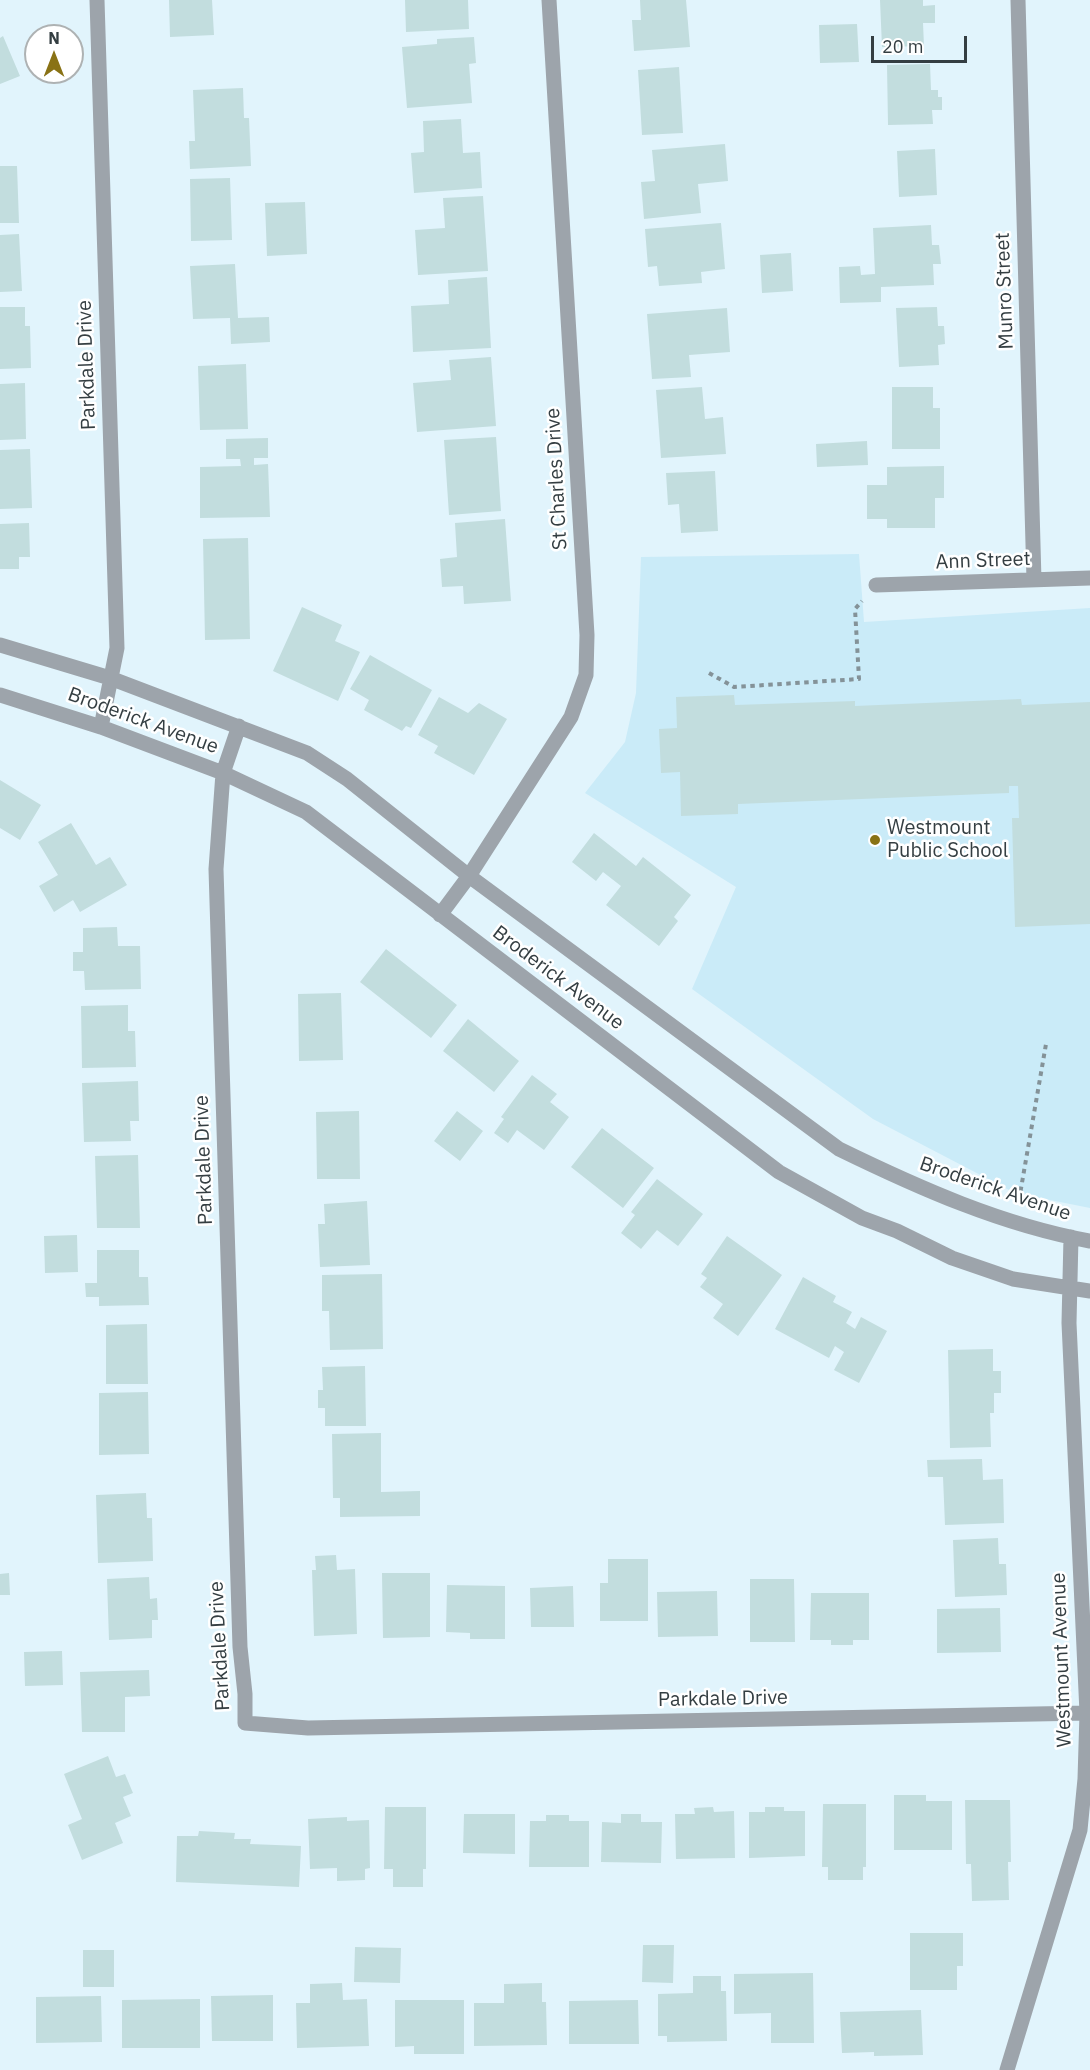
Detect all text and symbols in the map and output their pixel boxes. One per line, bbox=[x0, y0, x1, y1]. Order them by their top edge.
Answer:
north arrow bbox=[24, 24, 84, 84]
scale bar bbox=[874, 24, 970, 62]
text: N bbox=[48, 28, 60, 48]
text: 20 m bbox=[882, 35, 924, 58]
street label: Munro Street bbox=[991, 232, 1019, 350]
street label: Parkdale Drive bbox=[73, 300, 101, 430]
street label: St Charles Drive bbox=[541, 407, 573, 551]
street label: Ann Street bbox=[935, 547, 1031, 575]
street label: Broderick Avenue bbox=[64, 683, 222, 759]
place label: Westmount Public School bbox=[887, 816, 1008, 863]
marker: Westmount Public School bbox=[868, 833, 882, 847]
street label: Broderick Avenue bbox=[487, 921, 629, 1035]
street label: Parkdale Drive bbox=[190, 1095, 218, 1225]
street label: Broderick Avenue bbox=[916, 1152, 1074, 1226]
street label: Westmount Avenue bbox=[1047, 1572, 1077, 1748]
street label: Parkdale Drive bbox=[205, 1580, 235, 1712]
street label: Parkdale Drive bbox=[658, 1686, 788, 1712]

